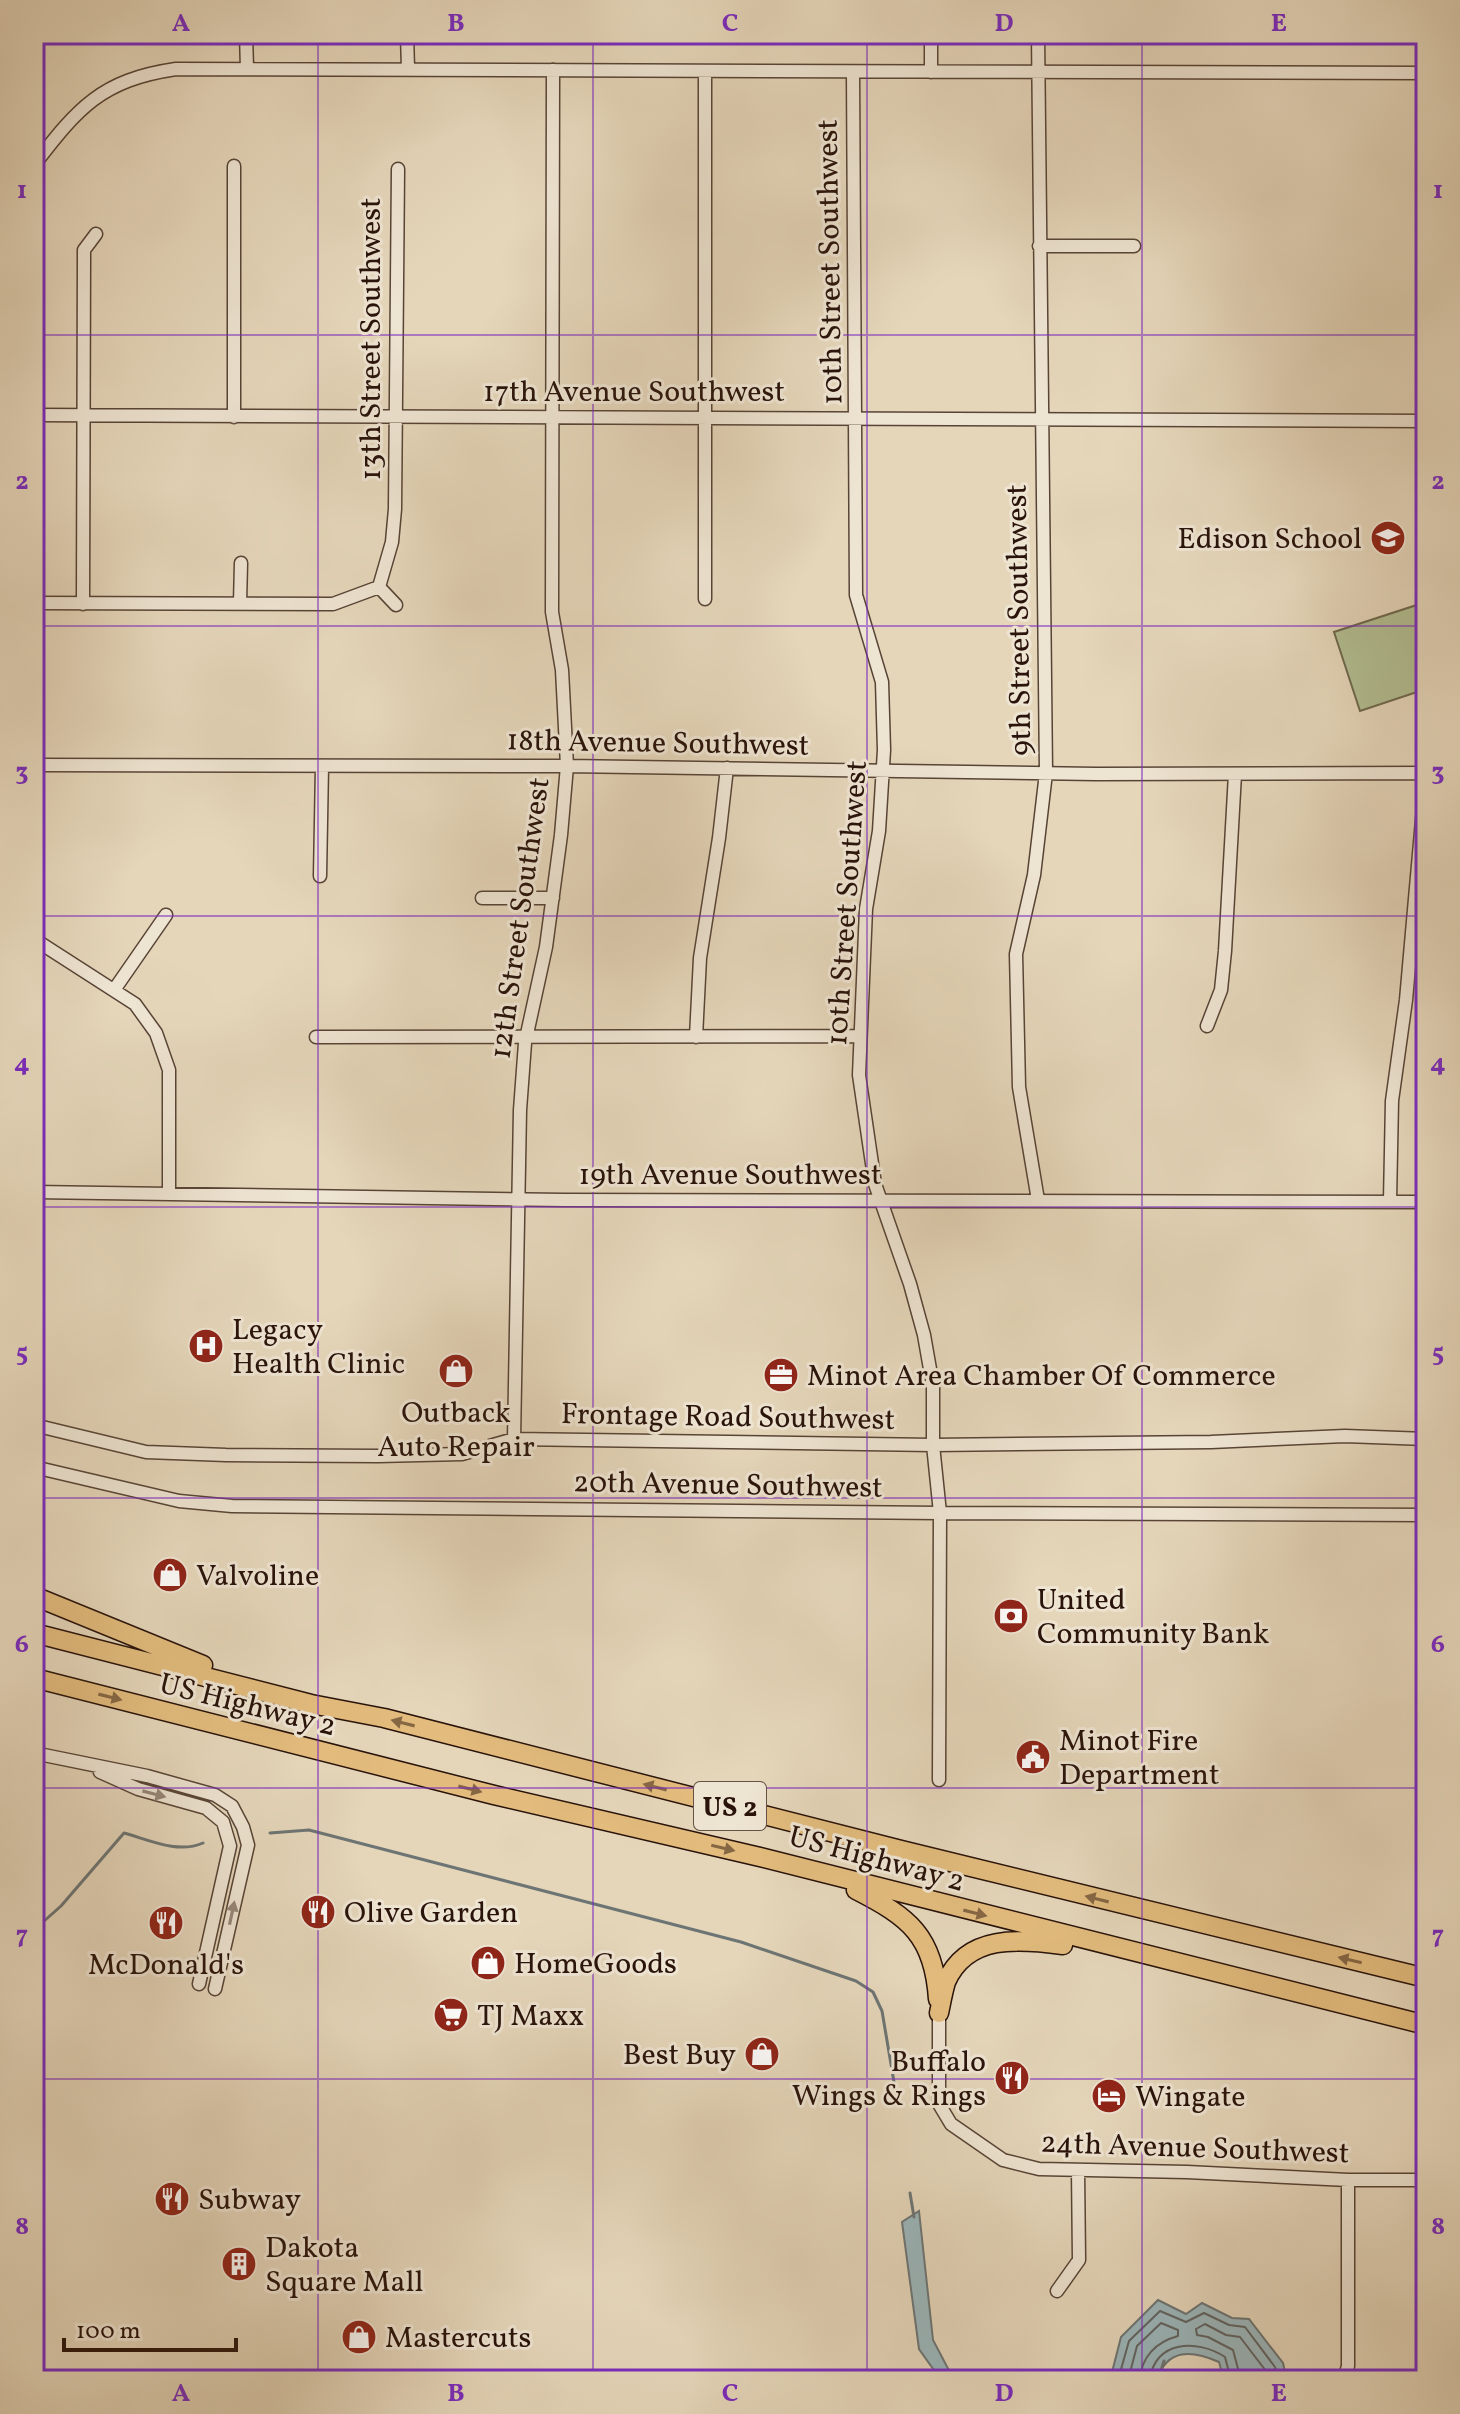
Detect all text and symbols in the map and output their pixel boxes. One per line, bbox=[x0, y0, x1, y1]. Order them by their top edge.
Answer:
text: A bbox=[172, 6, 191, 42]
text: B bbox=[447, 6, 465, 42]
text: C bbox=[722, 6, 738, 42]
text: D bbox=[994, 6, 1014, 42]
text: E bbox=[1271, 6, 1287, 42]
street label: 10th Street Southwest bbox=[808, 119, 854, 405]
text: 1 bbox=[17, 173, 27, 209]
text: 1 bbox=[1433, 173, 1443, 209]
street label: 13th Street Southwest bbox=[351, 197, 393, 481]
street label: 17th Avenue Southwest bbox=[483, 372, 785, 414]
text: 2 bbox=[15, 464, 29, 500]
text: 2 bbox=[1431, 464, 1445, 500]
street label: 9th Street Southwest bbox=[997, 484, 1043, 756]
place label: Edison School bbox=[1178, 519, 1362, 561]
school or university icon: Edison School bbox=[1369, 519, 1407, 557]
street label: 18th Avenue Southwest bbox=[506, 720, 810, 768]
text: 3 bbox=[15, 755, 29, 791]
text: 3 bbox=[1431, 755, 1445, 791]
street label: 10th Street Southwest bbox=[817, 759, 879, 1047]
street label: 12th Street Southwest bbox=[480, 775, 562, 1062]
text: 4 bbox=[14, 1046, 30, 1082]
text: 4 bbox=[1430, 1046, 1446, 1082]
street label: 19th Avenue Southwest bbox=[579, 1155, 881, 1197]
place label: Legacy Health Clinic bbox=[232, 1310, 405, 1386]
hospital icon: Legacy Health Clinic bbox=[187, 1327, 225, 1365]
text: 5 bbox=[16, 1336, 28, 1372]
text: 5 bbox=[1432, 1336, 1444, 1372]
shop icon: Outback Auto Repair bbox=[437, 1352, 475, 1390]
office icon: Minot Area Chamber Of Commerce bbox=[762, 1356, 800, 1394]
place label: Minot Area Chamber Of Commerce bbox=[807, 1356, 1276, 1398]
place label: Outback Auto Repair bbox=[377, 1393, 535, 1469]
street label: Frontage Road Southwest bbox=[560, 1394, 895, 1442]
street label: 20th Avenue Southwest bbox=[573, 1462, 883, 1510]
shop icon: Valvoline bbox=[151, 1556, 189, 1594]
place label: Valvoline bbox=[196, 1556, 319, 1598]
place label: United Community Bank bbox=[1037, 1580, 1269, 1656]
bank icon: United Community Bank bbox=[992, 1597, 1030, 1635]
text: 6 bbox=[15, 1627, 29, 1663]
text: 6 bbox=[1431, 1627, 1445, 1663]
street label: US Highway 2 bbox=[155, 1664, 340, 1748]
one-way arrow bbox=[97, 1692, 122, 1704]
one-way arrow bbox=[391, 1716, 416, 1729]
place label: Minot Fire Department bbox=[1059, 1721, 1220, 1797]
public building icon: Minot Fire Department bbox=[1014, 1738, 1052, 1776]
one-way arrow bbox=[643, 1780, 668, 1792]
road number: US 2 bbox=[694, 1782, 766, 1830]
one-way arrow bbox=[458, 1784, 483, 1796]
one-way arrow bbox=[142, 1788, 167, 1800]
street label: US Highway 2 bbox=[784, 1816, 969, 1904]
one-way arrow bbox=[711, 1843, 736, 1855]
one-way arrow bbox=[1085, 1892, 1110, 1904]
restaurant icon: Olive Garden bbox=[299, 1893, 337, 1931]
place label: Olive Garden bbox=[344, 1893, 518, 1935]
one-way arrow bbox=[226, 1900, 239, 1925]
restaurant icon: McDonald's bbox=[147, 1904, 185, 1942]
one-way arrow bbox=[963, 1907, 988, 1919]
text: 7 bbox=[16, 1918, 28, 1954]
text: 7 bbox=[1432, 1918, 1444, 1954]
shop icon: HomeGoods bbox=[469, 1944, 507, 1982]
place label: HomeGoods bbox=[514, 1944, 677, 1986]
place label: McDonald's bbox=[88, 1945, 244, 1987]
one-way arrow bbox=[1338, 1953, 1363, 1966]
supermarket icon: TJ Maxx bbox=[432, 1996, 470, 2034]
place label: TJ Maxx bbox=[477, 1996, 584, 2038]
place label: Best Buy bbox=[623, 2035, 736, 2077]
shop icon: Best Buy bbox=[743, 2035, 781, 2073]
place label: Buffalo Wings & Rings bbox=[792, 2042, 986, 2118]
restaurant icon: Buffalo Wings & Rings bbox=[993, 2059, 1031, 2097]
hotel icon: Wingate bbox=[1090, 2077, 1128, 2115]
place label: Wingate bbox=[1135, 2077, 1245, 2119]
street label: 24th Avenue Southwest bbox=[1040, 2123, 1350, 2175]
restaurant icon: Subway bbox=[153, 2180, 191, 2218]
place label: Subway bbox=[198, 2180, 301, 2222]
text: 8 bbox=[15, 2209, 29, 2245]
text: 8 bbox=[1431, 2209, 1445, 2245]
place label: Dakota Square Mall bbox=[265, 2228, 423, 2304]
building icon: Dakota Square Mall bbox=[220, 2245, 258, 2283]
scale bar bbox=[64, 2302, 236, 2352]
text: 100 m bbox=[76, 2315, 141, 2349]
shop icon: Mastercuts bbox=[340, 2318, 378, 2356]
place label: Mastercuts bbox=[385, 2318, 531, 2360]
text: A bbox=[172, 2376, 191, 2412]
text: B bbox=[447, 2376, 465, 2412]
text: C bbox=[722, 2376, 738, 2412]
text: D bbox=[994, 2376, 1014, 2412]
text: E bbox=[1271, 2376, 1287, 2412]

